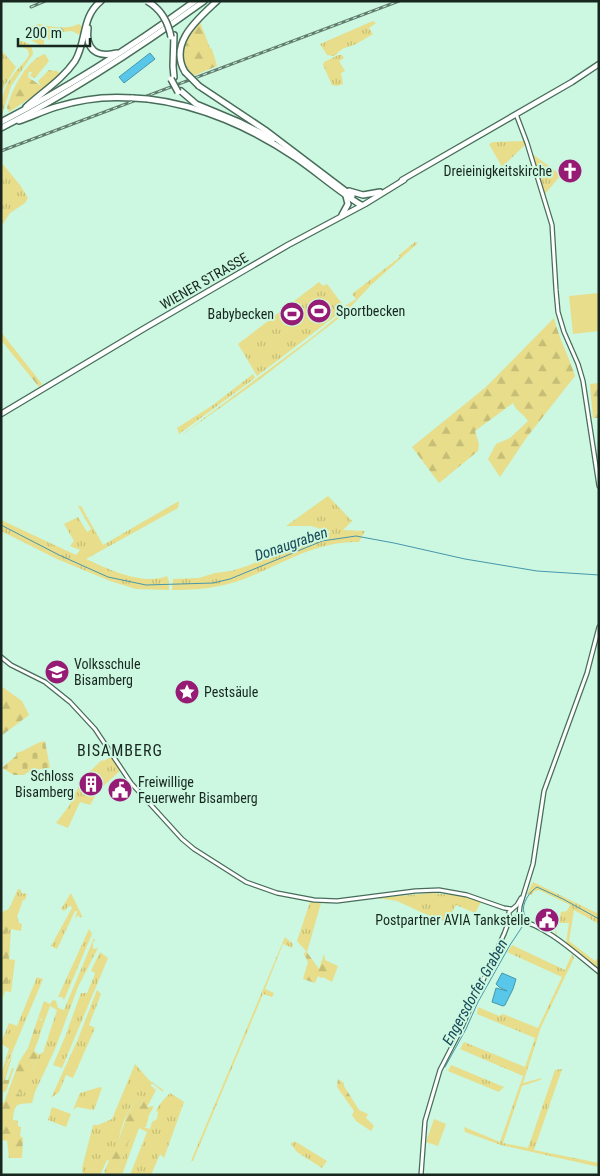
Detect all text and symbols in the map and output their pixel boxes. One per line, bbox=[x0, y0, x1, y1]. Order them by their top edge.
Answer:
scale bar bbox=[18, 15, 90, 47]
text: 200 m bbox=[25, 24, 62, 42]
church icon: Dreieinigkeitskirche bbox=[557, 158, 583, 184]
place label: Dreieinigkeitskirche bbox=[444, 163, 552, 179]
street label: WIENER STRASSE bbox=[157, 249, 251, 313]
sports icon: Sportbecken bbox=[306, 298, 332, 324]
sports icon: Babybecken bbox=[279, 301, 305, 327]
place label: Sportbecken bbox=[336, 303, 405, 319]
place label: Babybecken bbox=[208, 306, 274, 322]
water label: Donaugraben bbox=[252, 523, 330, 565]
place label: Volksschule Bisamberg bbox=[74, 656, 141, 688]
school or university icon: Volksschule Bisamberg bbox=[44, 659, 70, 685]
place icon: Pestsäule bbox=[174, 679, 200, 705]
place label: Pestsäule bbox=[204, 684, 259, 700]
district label: BISAMBERG bbox=[77, 741, 163, 760]
place label: Schloss Bisamberg bbox=[15, 768, 74, 800]
building icon: Schloss Bisamberg bbox=[78, 771, 104, 797]
place label: Freiwillige Feuerwehr Bisamberg bbox=[138, 774, 258, 806]
public building icon: Freiwillige Feuerwehr Bisamberg bbox=[107, 777, 133, 803]
public building icon: Postpartner AVIA Tankstelle bbox=[534, 907, 560, 933]
place label: Postpartner AVIA Tankstelle bbox=[375, 912, 530, 928]
water label: Engersdorfer Graben bbox=[438, 936, 512, 1048]

